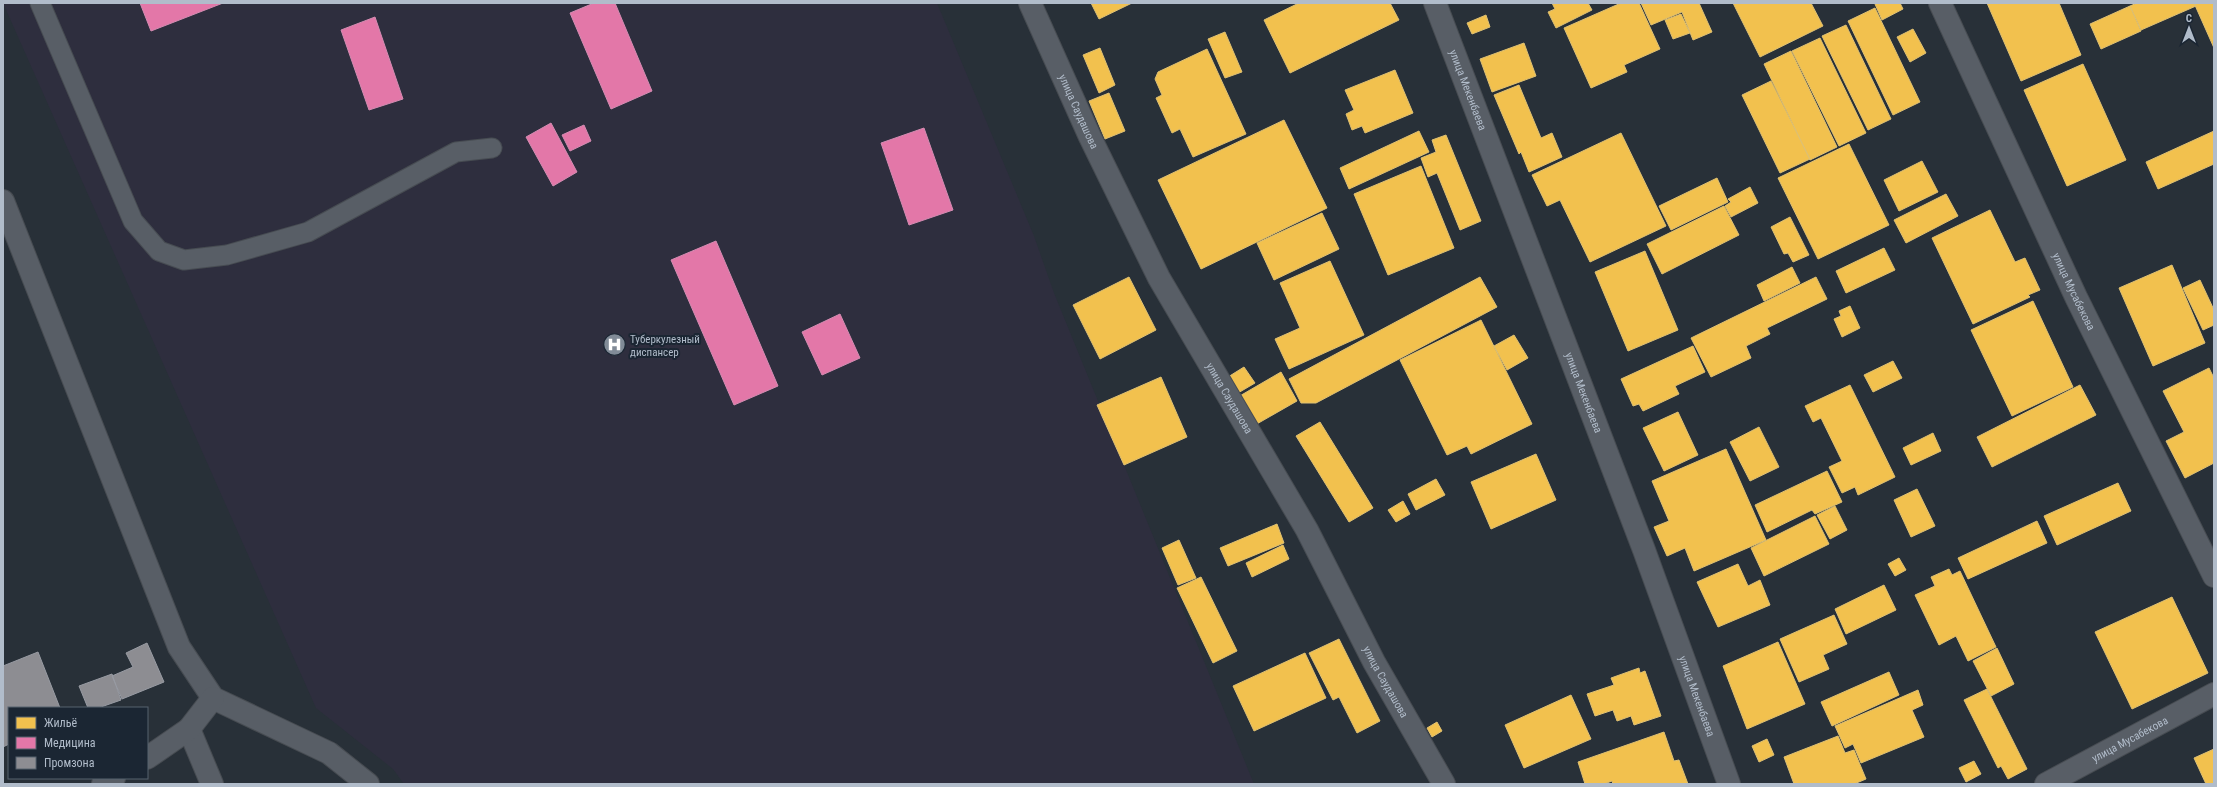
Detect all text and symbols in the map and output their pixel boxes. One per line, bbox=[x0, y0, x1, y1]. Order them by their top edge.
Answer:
north arrow bbox=[2169, 8, 2209, 48]
text: С bbox=[2186, 12, 2192, 25]
street label: улица Мекенбаева bbox=[1447, 48, 1489, 132]
street label: улица Саудашова bbox=[1056, 72, 1101, 151]
street label: улица Мусабекова bbox=[2050, 251, 2098, 332]
hospital icon: Туберкулезный диспансер bbox=[602, 332, 628, 358]
place label: Туберкулезный диспансер bbox=[630, 333, 700, 359]
street label: улица Мекенбаева bbox=[1563, 350, 1605, 435]
street label: улица Саудашова bbox=[1204, 360, 1255, 436]
street label: улица Саудашова bbox=[1360, 644, 1411, 720]
street label: улица Мекенбаева bbox=[1676, 654, 1718, 738]
legend bbox=[8, 707, 148, 779]
street label: улица Мусабекова bbox=[2089, 713, 2170, 765]
text: Жильё bbox=[44, 716, 77, 730]
text: Медицина bbox=[44, 736, 96, 750]
text: Промзона bbox=[44, 756, 95, 770]

